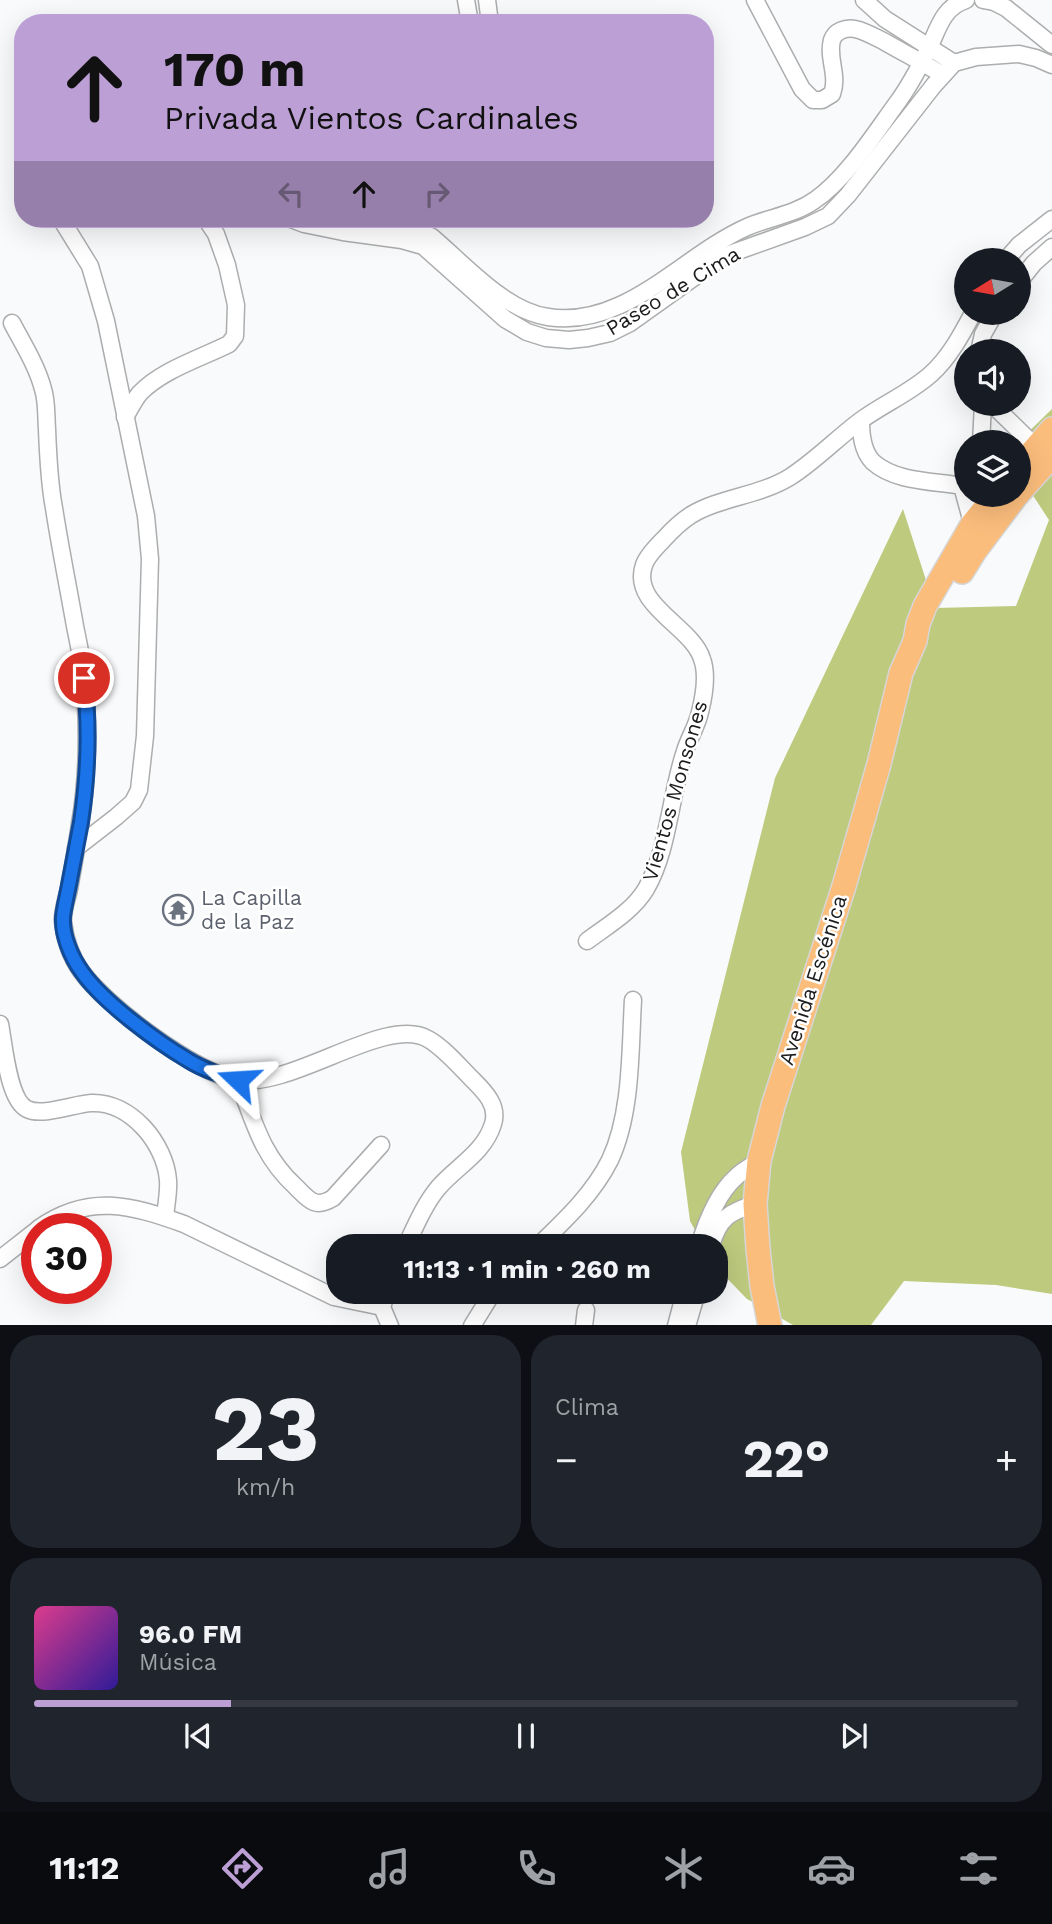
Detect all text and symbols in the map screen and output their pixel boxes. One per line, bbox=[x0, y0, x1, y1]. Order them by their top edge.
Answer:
text: 170 m bbox=[164, 40, 305, 98]
icon: ahead bbox=[49, 42, 140, 133]
text: Privada Vientos Cardinales bbox=[164, 99, 579, 137]
icon: left bbox=[272, 175, 310, 213]
icon: ahead bbox=[345, 175, 383, 213]
icon: right bbox=[418, 175, 456, 213]
street label: Paseo de Cima bbox=[601, 241, 744, 340]
north arrow bbox=[954, 248, 1031, 326]
map controls bbox=[954, 248, 1031, 507]
button: sound bbox=[954, 339, 1031, 416]
button: layers bbox=[954, 430, 1031, 507]
pin bbox=[54, 648, 114, 708]
icon: arrive bbox=[65, 659, 103, 697]
street label: Vientos Monsones bbox=[637, 698, 712, 884]
place label: La Capilla de la Paz bbox=[201, 885, 302, 934]
street label: Avenida Escénica bbox=[773, 892, 852, 1068]
temple icon: La Capilla de la Paz bbox=[161, 893, 195, 927]
position arrow bbox=[201, 1043, 275, 1117]
speed limit sign: 30 bbox=[21, 1213, 112, 1304]
text: 11:13 · 1 min · 260 m bbox=[403, 1254, 651, 1284]
text: 23 bbox=[211, 1375, 320, 1482]
text: Clima bbox=[555, 1394, 619, 1421]
text: 22° bbox=[743, 1429, 830, 1490]
text: − bbox=[555, 1438, 578, 1482]
text: + bbox=[995, 1438, 1018, 1482]
text: km/h bbox=[236, 1474, 295, 1501]
text: 96.0 FM bbox=[139, 1619, 242, 1649]
text: Música bbox=[139, 1649, 217, 1676]
icon: previous bbox=[179, 1717, 217, 1755]
icon: pause bbox=[507, 1717, 545, 1755]
icon: next bbox=[835, 1717, 873, 1755]
icon: directions bbox=[218, 1844, 267, 1893]
icon: music bbox=[365, 1844, 414, 1893]
icon: phone bbox=[512, 1844, 561, 1893]
icon: climate bbox=[659, 1844, 708, 1893]
icon: car bbox=[807, 1844, 856, 1893]
icon: filters bbox=[954, 1844, 1003, 1893]
text: 11:12 bbox=[49, 1849, 119, 1887]

